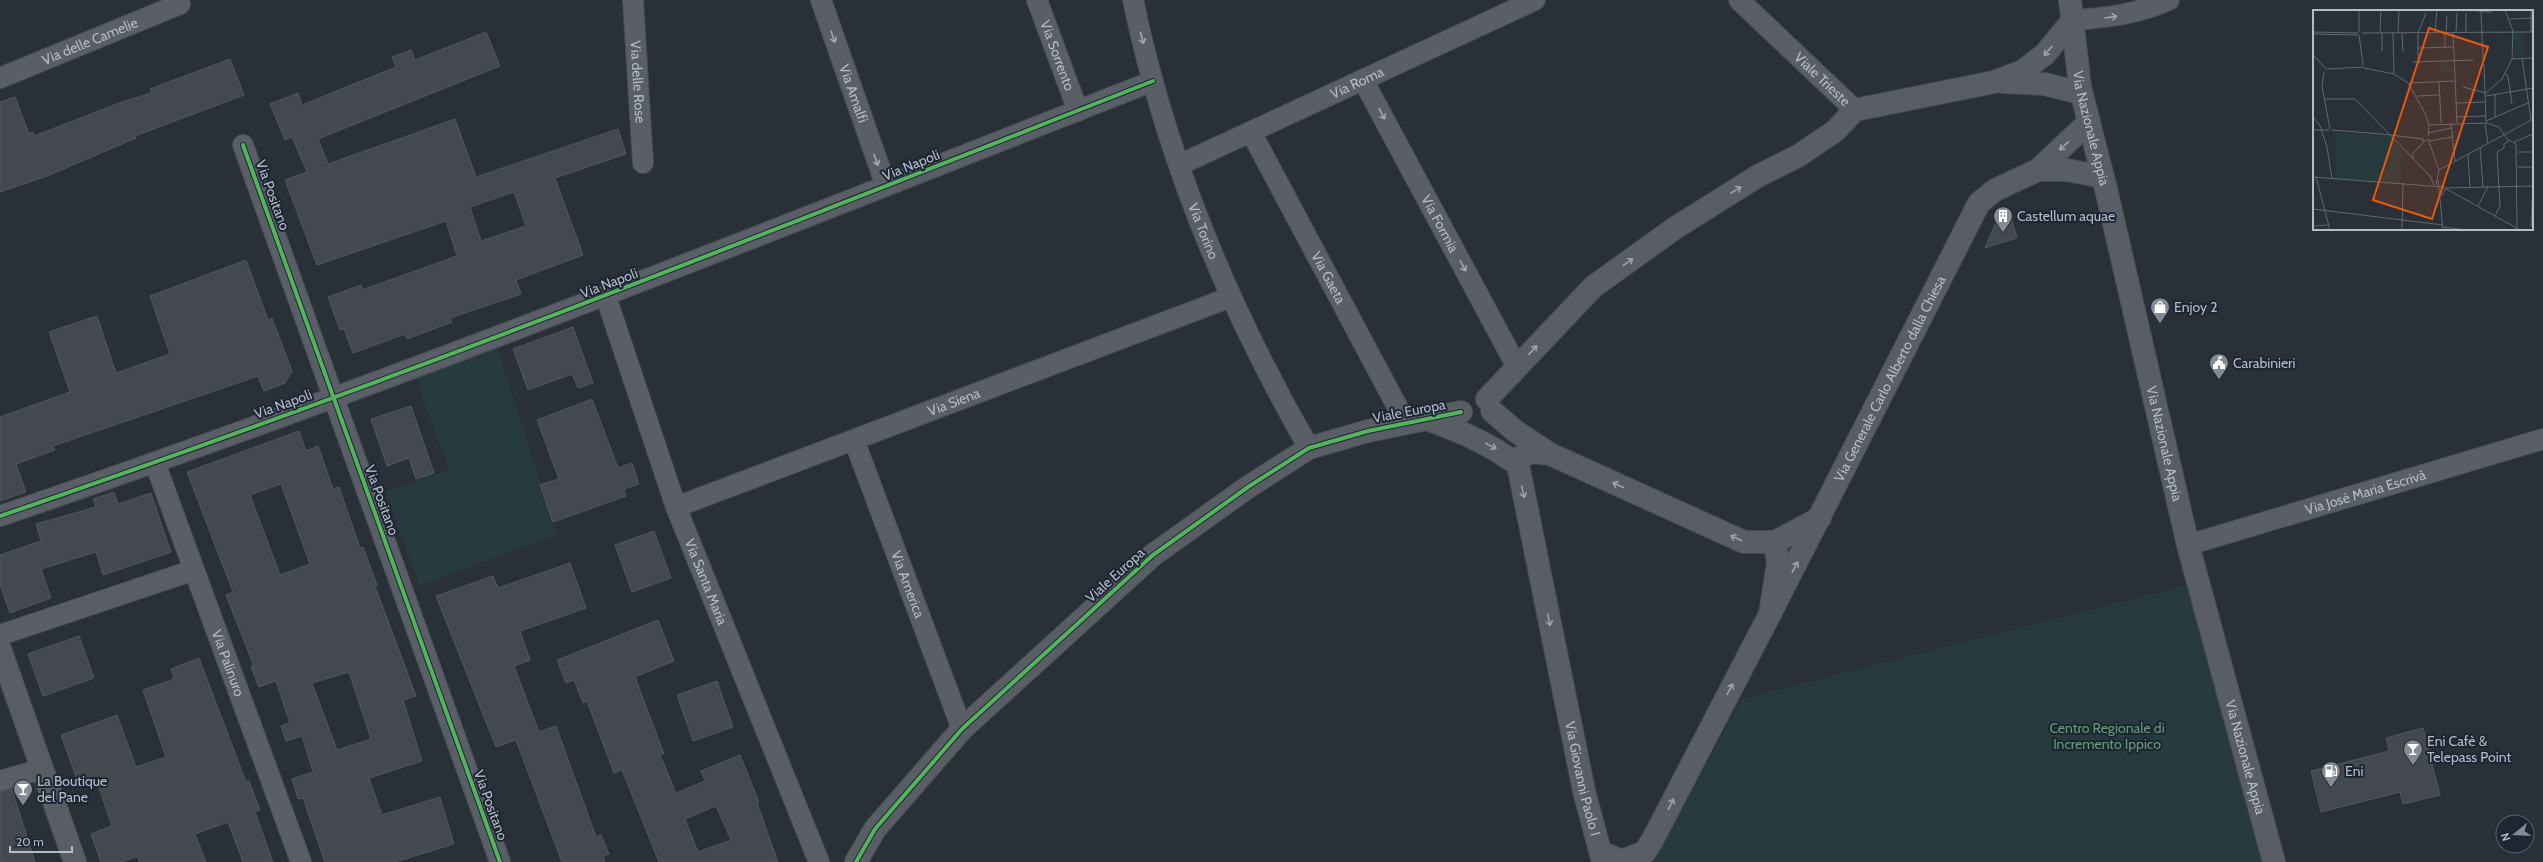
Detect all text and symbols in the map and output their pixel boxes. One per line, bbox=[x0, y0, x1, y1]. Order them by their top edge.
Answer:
inset map bbox=[2313, 10, 2533, 230]
street label: Via delle Camelie bbox=[39, 13, 140, 69]
one-way arrow bbox=[2104, 13, 2117, 21]
street label: Via Sorrento bbox=[1036, 18, 1079, 93]
one-way arrow bbox=[830, 30, 838, 42]
one-way arrow bbox=[1139, 31, 1146, 44]
street label: Via delle Rose bbox=[627, 40, 650, 124]
one-way arrow bbox=[2044, 45, 2053, 55]
street label: Viale Trieste bbox=[1791, 48, 1854, 110]
street label: Via Amalfi bbox=[835, 62, 872, 125]
street label: Via Roma bbox=[1327, 62, 1387, 103]
street label: Via Nazionale Appia bbox=[2069, 70, 2114, 188]
one-way arrow bbox=[1378, 108, 1386, 120]
one-way arrow bbox=[2058, 142, 2069, 151]
street label: Via Napoli bbox=[880, 145, 942, 185]
one-way arrow bbox=[873, 153, 881, 165]
street label: Via Positano bbox=[252, 158, 294, 233]
one-way arrow bbox=[1730, 185, 1742, 193]
street label: Via Formia bbox=[1417, 192, 1463, 256]
street label: Via Torino bbox=[1184, 201, 1223, 262]
building icon: Castellum aquae bbox=[1992, 205, 2014, 233]
place label: Castellum aquae bbox=[2017, 207, 2115, 225]
street label: Via Gaeta bbox=[1307, 248, 1350, 307]
one-way arrow bbox=[1622, 258, 1633, 266]
one-way arrow bbox=[1460, 260, 1467, 272]
street label: Via Napoli bbox=[578, 264, 640, 302]
street label: Via Generale Carlo Alberto dalla Chiesa bbox=[1830, 272, 1950, 485]
shop icon: Enjoy 2 bbox=[2149, 296, 2171, 324]
place label: Enjoy 2 bbox=[2174, 298, 2218, 316]
one-way arrow bbox=[1528, 345, 1538, 355]
public building icon: Carabinieri bbox=[2208, 352, 2230, 380]
place label: Carabinieri bbox=[2233, 354, 2296, 372]
street label: Via Siena bbox=[925, 384, 983, 420]
street label: Via Nazionale Appia bbox=[2143, 384, 2187, 503]
street label: Via Napoli bbox=[252, 385, 314, 423]
street label: Viale Europa bbox=[1371, 395, 1447, 427]
one-way arrow bbox=[1485, 442, 1497, 450]
street label: Via Positano bbox=[361, 463, 403, 538]
street label: Via Josè Maria Escrivà bbox=[2303, 465, 2428, 519]
one-way arrow bbox=[1612, 481, 1624, 488]
one-way arrow bbox=[1520, 486, 1528, 499]
one-way arrow bbox=[1731, 534, 1743, 541]
street label: Via Santa Maria bbox=[681, 536, 732, 628]
street label: Viale Europa bbox=[1082, 543, 1149, 606]
street label: Via America bbox=[887, 548, 929, 621]
one-way arrow bbox=[1792, 561, 1799, 573]
one-way arrow bbox=[1546, 613, 1554, 626]
street label: Via Palinuro bbox=[208, 627, 249, 699]
one-way arrow bbox=[1727, 683, 1735, 695]
street label: Via Nazionale Appia bbox=[2221, 698, 2270, 817]
park label: Centro Regionale di Incremento Ippico bbox=[2049, 719, 2165, 753]
street label: Via Giovanni Paolo I bbox=[1561, 720, 1605, 838]
place label: Eni Cafè & Telepass Point bbox=[2427, 732, 2511, 766]
bar icon: Eni Cafè & Telepass Point bbox=[2402, 738, 2424, 766]
fuel station icon: Eni bbox=[2320, 760, 2342, 788]
place label: Eni bbox=[2345, 762, 2363, 780]
street label: Via Positano bbox=[470, 768, 512, 843]
place label: La Boutique del Pane bbox=[37, 772, 107, 806]
bar icon: La Boutique del Pane bbox=[12, 778, 34, 806]
one-way arrow bbox=[1668, 799, 1675, 811]
north arrow bbox=[2495, 814, 2535, 854]
scale bar bbox=[10, 828, 72, 854]
text: N bbox=[2498, 831, 2513, 843]
text: 20 m bbox=[16, 834, 44, 849]

